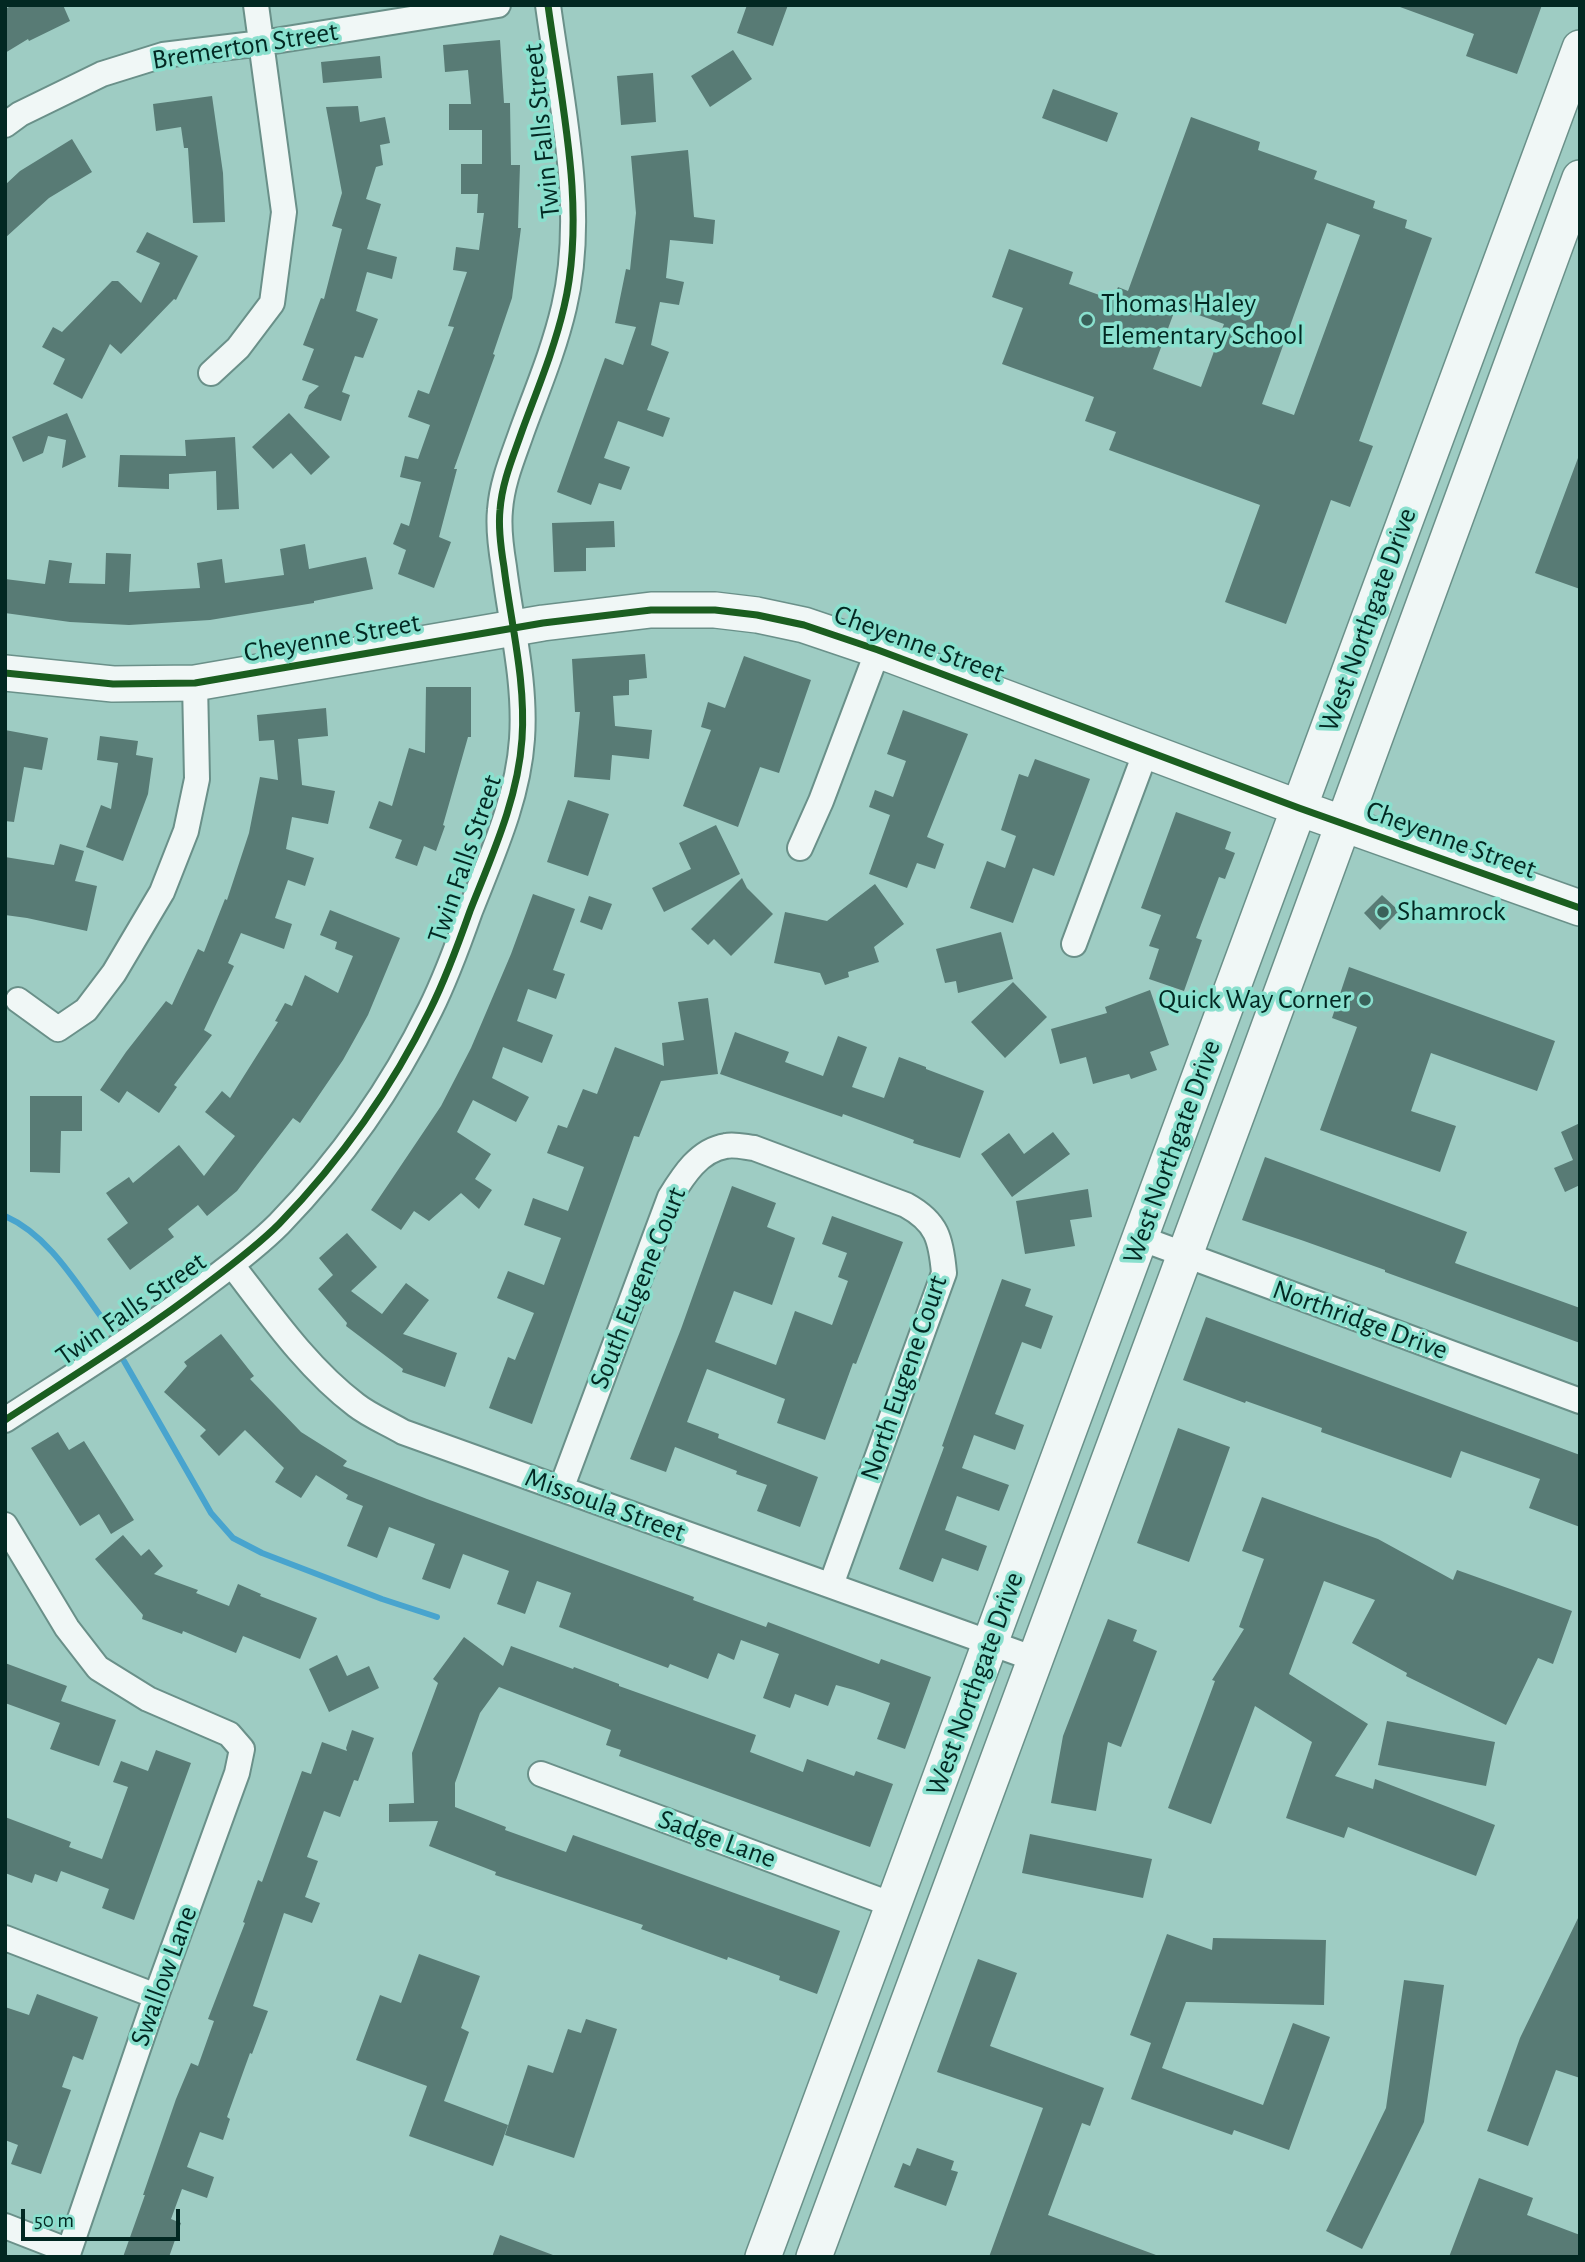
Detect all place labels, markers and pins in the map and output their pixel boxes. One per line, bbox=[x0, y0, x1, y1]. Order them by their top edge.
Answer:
place label: Thomas Haley Elementary School bbox=[1101, 287, 1304, 353]
marker: Thomas Haley Elementary School bbox=[1079, 312, 1095, 328]
place label: Shamrock bbox=[1397, 895, 1506, 929]
marker: Shamrock bbox=[1375, 904, 1391, 920]
place label: Quick Way Corner bbox=[1158, 983, 1351, 1017]
marker: Quick Way Corner bbox=[1357, 992, 1373, 1008]

